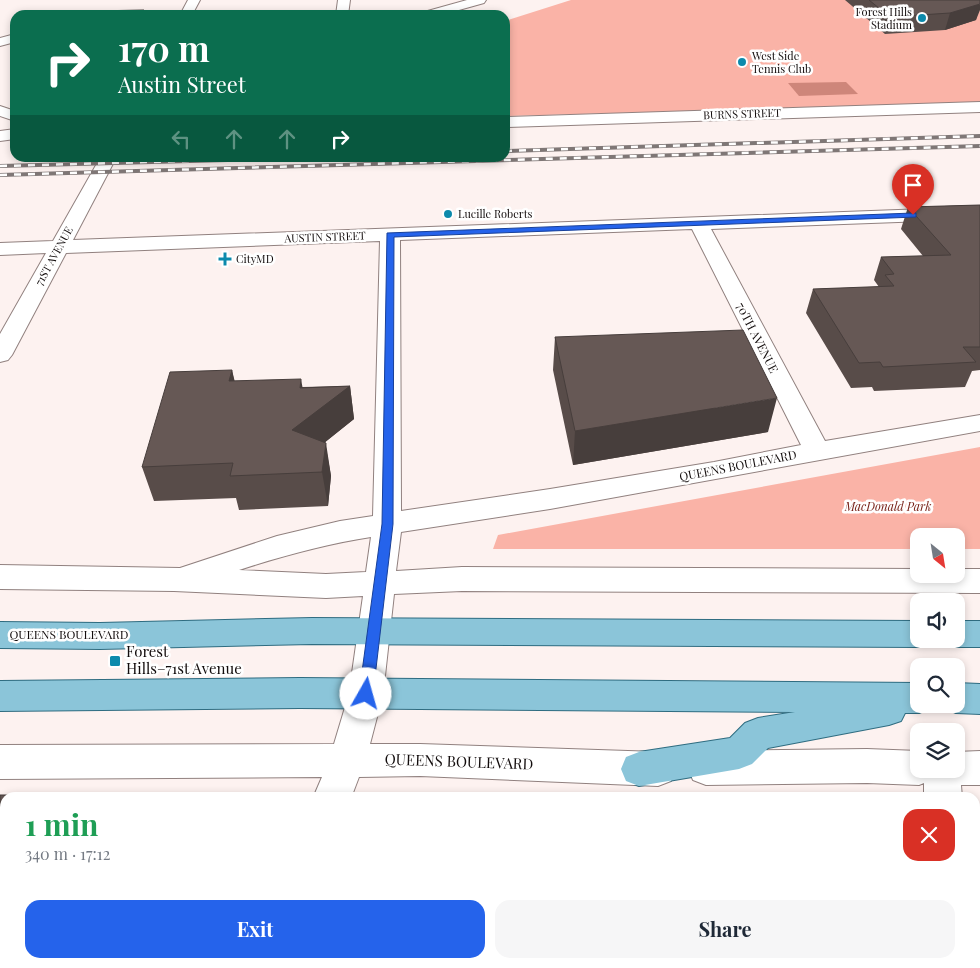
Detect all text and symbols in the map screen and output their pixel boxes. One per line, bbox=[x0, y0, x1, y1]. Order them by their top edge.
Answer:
place label: Forest Hills Stadium bbox=[856, 4, 912, 32]
marker: Forest Hills Stadium bbox=[916, 12, 928, 24]
text: 170 m bbox=[118, 24, 210, 71]
icon: right bbox=[35, 30, 100, 95]
place label: West Side Tennis Club bbox=[751, 48, 811, 76]
marker: West Side Tennis Club bbox=[736, 56, 748, 68]
text: Austin Street bbox=[118, 69, 246, 99]
street label: BURNS STREET bbox=[703, 105, 781, 122]
icon: left bbox=[167, 125, 195, 153]
icon: ahead bbox=[220, 125, 248, 153]
icon: ahead bbox=[273, 125, 301, 153]
icon: right bbox=[326, 125, 354, 153]
pin bbox=[892, 164, 934, 215]
icon: arrive bbox=[899, 171, 927, 199]
place label: Lucille Roberts bbox=[458, 206, 533, 221]
marker: Lucille Roberts bbox=[442, 208, 454, 220]
street label: 71ST AVENUE bbox=[31, 223, 76, 288]
street label: AUSTIN STREET bbox=[283, 228, 366, 245]
place label: CityMD bbox=[236, 251, 274, 266]
marker: CityMD bbox=[218, 252, 232, 266]
street label: 70TH AVENUE bbox=[733, 300, 782, 375]
street label: QUEENS BOULEVARD bbox=[678, 446, 798, 484]
park label: MacDonald Park bbox=[844, 498, 931, 514]
north arrow bbox=[910, 528, 965, 582]
map controls bbox=[910, 528, 965, 778]
button: sound bbox=[910, 593, 965, 648]
street label: QUEENS BOULEVARD bbox=[10, 626, 129, 642]
place label: Forest Hills–71st Avenue bbox=[126, 641, 242, 678]
marker: Forest Hills–71st Avenue bbox=[108, 654, 122, 668]
button: search bbox=[910, 658, 965, 713]
position arrow bbox=[339, 667, 391, 719]
button: layers bbox=[910, 723, 965, 778]
street label: QUEENS BOULEVARD bbox=[384, 748, 534, 774]
text: 1 min bbox=[25, 804, 99, 844]
button: close bbox=[903, 809, 955, 861]
text: 340 m · 17:12 bbox=[25, 843, 110, 864]
button: Exit bbox=[25, 900, 485, 958]
button: Share bbox=[495, 900, 955, 958]

